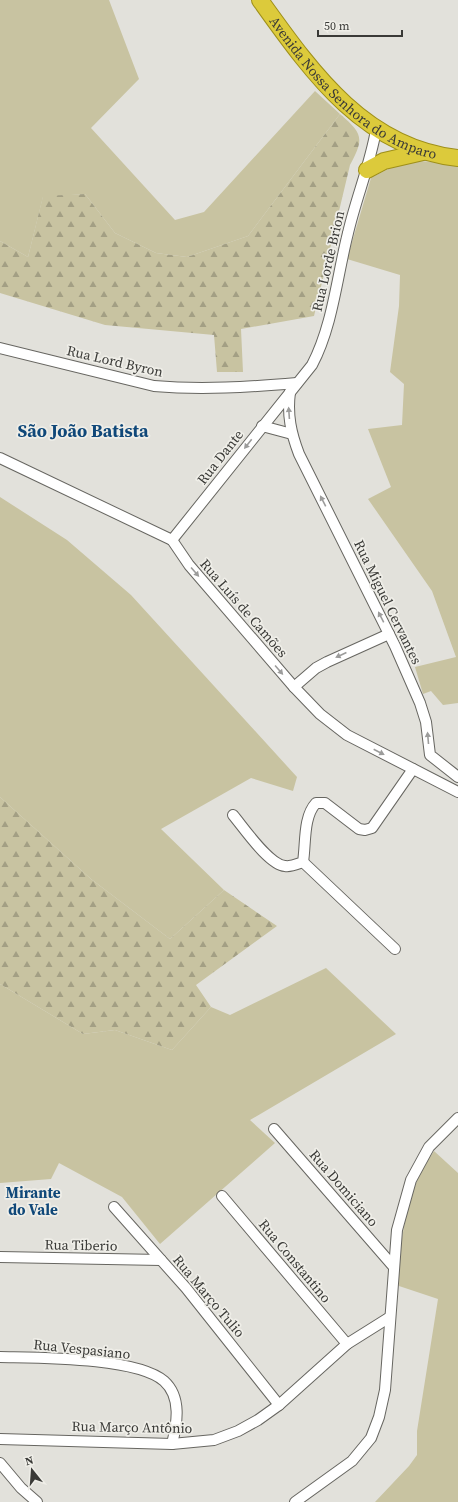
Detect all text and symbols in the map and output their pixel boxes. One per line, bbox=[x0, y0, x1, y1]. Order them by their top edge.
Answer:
street label: Avenida Nossa Senhora do Amparo bbox=[265, 12, 439, 164]
scale bar bbox=[318, 12, 402, 38]
text: 50 m bbox=[324, 18, 350, 34]
street label: Rua Lorde Brion bbox=[307, 208, 349, 313]
street label: Rua Lord Byron bbox=[65, 340, 166, 382]
one-way arrow bbox=[286, 407, 293, 419]
district label: São João Batista bbox=[17, 418, 149, 443]
street label: Rua Dante bbox=[192, 425, 248, 489]
one-way arrow bbox=[244, 438, 252, 449]
one-way arrow bbox=[320, 495, 326, 507]
street label: Rua Miguel Cervantes bbox=[349, 536, 427, 668]
street label: Rua Luís de Camões bbox=[195, 554, 293, 662]
one-way arrow bbox=[190, 566, 199, 577]
one-way arrow bbox=[378, 611, 384, 623]
one-way arrow bbox=[335, 652, 346, 658]
one-way arrow bbox=[275, 665, 284, 676]
one-way arrow bbox=[424, 732, 431, 744]
one-way arrow bbox=[373, 749, 385, 755]
street label: Rua Domiciano bbox=[305, 1145, 383, 1231]
district label: Mirante do Vale bbox=[5, 1182, 61, 1220]
street label: Rua Constantino bbox=[254, 1215, 336, 1307]
street label: Rua Tiberio bbox=[44, 1234, 118, 1256]
street label: Rua Março Tulio bbox=[168, 1250, 250, 1342]
street label: Rua Vespasiano bbox=[33, 1334, 132, 1364]
street label: Rua Março Antônio bbox=[71, 1416, 193, 1438]
north arrow bbox=[12, 1450, 52, 1490]
text: N bbox=[23, 1453, 35, 1469]

